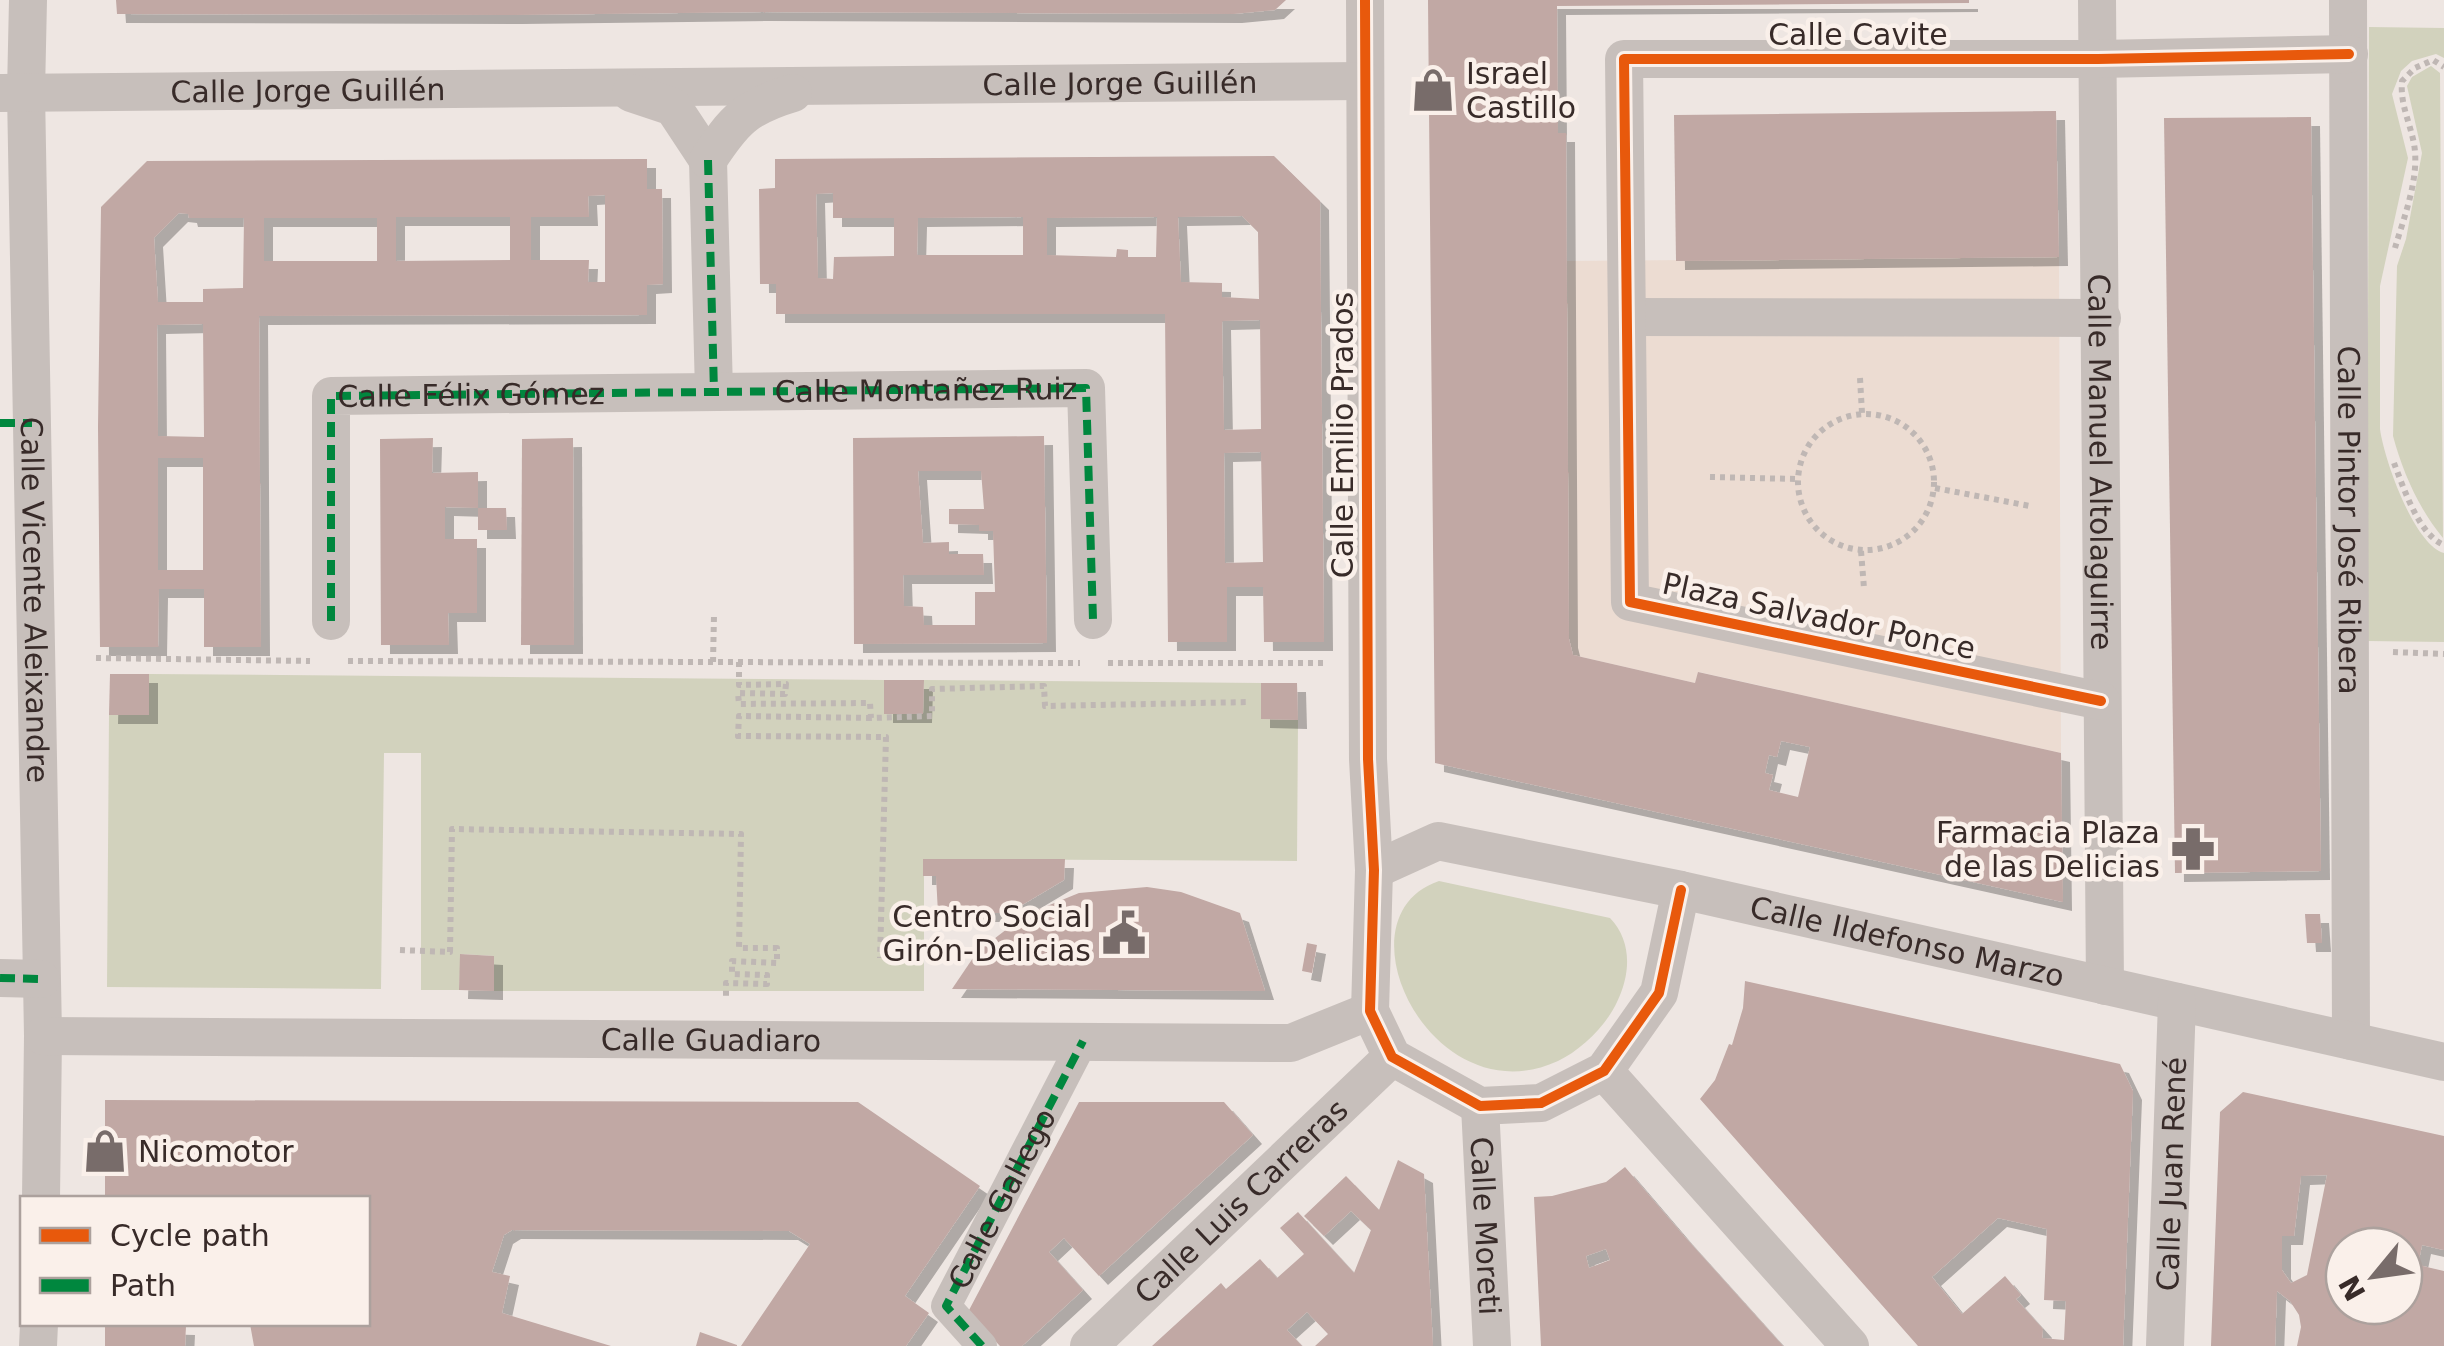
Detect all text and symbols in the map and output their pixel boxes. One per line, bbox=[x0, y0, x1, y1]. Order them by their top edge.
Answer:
street label: Calle Cavite bbox=[1768, 17, 1948, 52]
place label: Israel Castillo bbox=[1466, 56, 1576, 125]
street label: Calle Jorge Guillén bbox=[982, 64, 1258, 102]
shop icon: Israel Castillo bbox=[1409, 66, 1457, 114]
street label: Calle Jorge Guillén bbox=[170, 72, 446, 109]
street label: Calle Manuel Altolaguirre bbox=[2082, 273, 2120, 651]
street label: Calle Emilio Prados bbox=[1325, 292, 1360, 578]
street label: Calle Pintor José Ribera bbox=[2331, 345, 2368, 695]
street label: Calle Montañez Ruiz bbox=[774, 371, 1078, 409]
street label: Calle Félix Gómez bbox=[337, 376, 605, 413]
street label: Calle Vicente Aleixandre bbox=[14, 417, 56, 783]
street label: Plaza Salvador Ponce bbox=[1659, 566, 1979, 666]
place label: Farmacia Plaza de las Delicias bbox=[1936, 815, 2160, 884]
pharmacy icon: Farmacia Plaza de las Delicias bbox=[2169, 825, 2217, 873]
street label: Calle Ildefonso Marzo bbox=[1747, 889, 2068, 993]
place label: Centro Social Girón-Delicias bbox=[882, 899, 1091, 968]
public building icon: Centro Social Girón-Delicias bbox=[1100, 909, 1148, 957]
street label: Calle Guadiaro bbox=[601, 1022, 821, 1058]
street label: Calle Juan René bbox=[2149, 1056, 2193, 1292]
street label: Calle Luis Carreras bbox=[1127, 1092, 1355, 1311]
street label: Calle Gallego bbox=[941, 1102, 1063, 1294]
shop icon: Nicomotor bbox=[81, 1127, 129, 1175]
place label: Nicomotor bbox=[138, 1134, 294, 1169]
street label: Calle Moreti bbox=[1464, 1136, 1508, 1316]
legend bbox=[20, 1196, 370, 1326]
text: Cycle path bbox=[110, 1218, 270, 1253]
north arrow bbox=[2324, 1226, 2424, 1326]
text: Path bbox=[110, 1268, 176, 1303]
text: N bbox=[2332, 1270, 2373, 1306]

